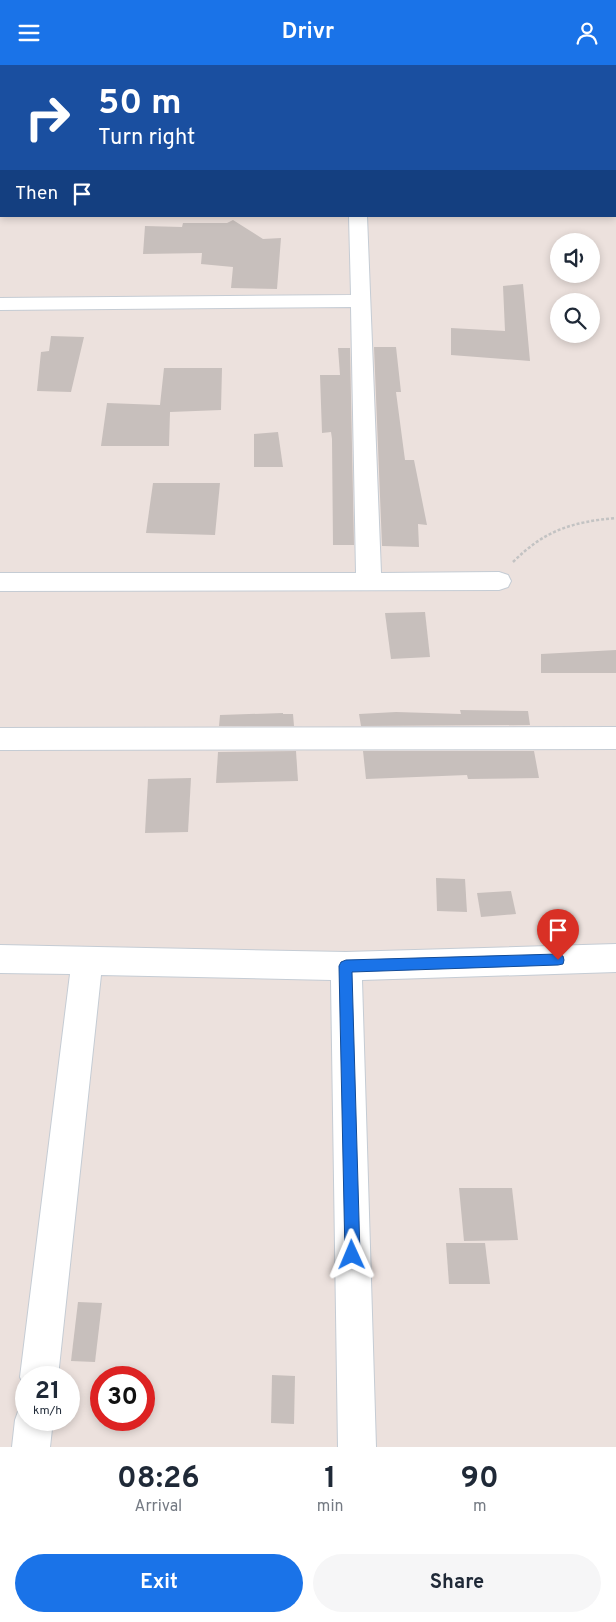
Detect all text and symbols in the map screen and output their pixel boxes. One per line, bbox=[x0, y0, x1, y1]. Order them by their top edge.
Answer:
icon: menu bbox=[15, 19, 43, 47]
text: Drivr bbox=[282, 19, 334, 46]
icon: person bbox=[573, 19, 601, 47]
text: 50 m bbox=[98, 82, 182, 126]
icon: right bbox=[15, 85, 80, 150]
text: Turn right bbox=[98, 125, 195, 152]
icon: arrive bbox=[68, 180, 96, 208]
text: Then bbox=[15, 182, 58, 206]
map controls bbox=[550, 233, 600, 343]
button: sound bbox=[550, 233, 600, 283]
button: search bbox=[550, 293, 600, 343]
pin bbox=[537, 909, 579, 960]
icon: arrive bbox=[544, 916, 572, 944]
position arrow bbox=[325, 1228, 377, 1280]
speed limit sign: 30 bbox=[90, 1366, 155, 1431]
text: 21 bbox=[35, 1376, 60, 1408]
text: km/h bbox=[33, 1403, 62, 1419]
text: 08:26 bbox=[117, 1461, 200, 1498]
text: 1 bbox=[324, 1461, 336, 1498]
text: 90 bbox=[461, 1461, 499, 1498]
text: Arrival bbox=[135, 1497, 182, 1517]
text: min bbox=[317, 1497, 343, 1517]
text: m bbox=[473, 1497, 487, 1517]
button: Exit bbox=[15, 1554, 303, 1612]
button: Share bbox=[313, 1554, 601, 1612]

